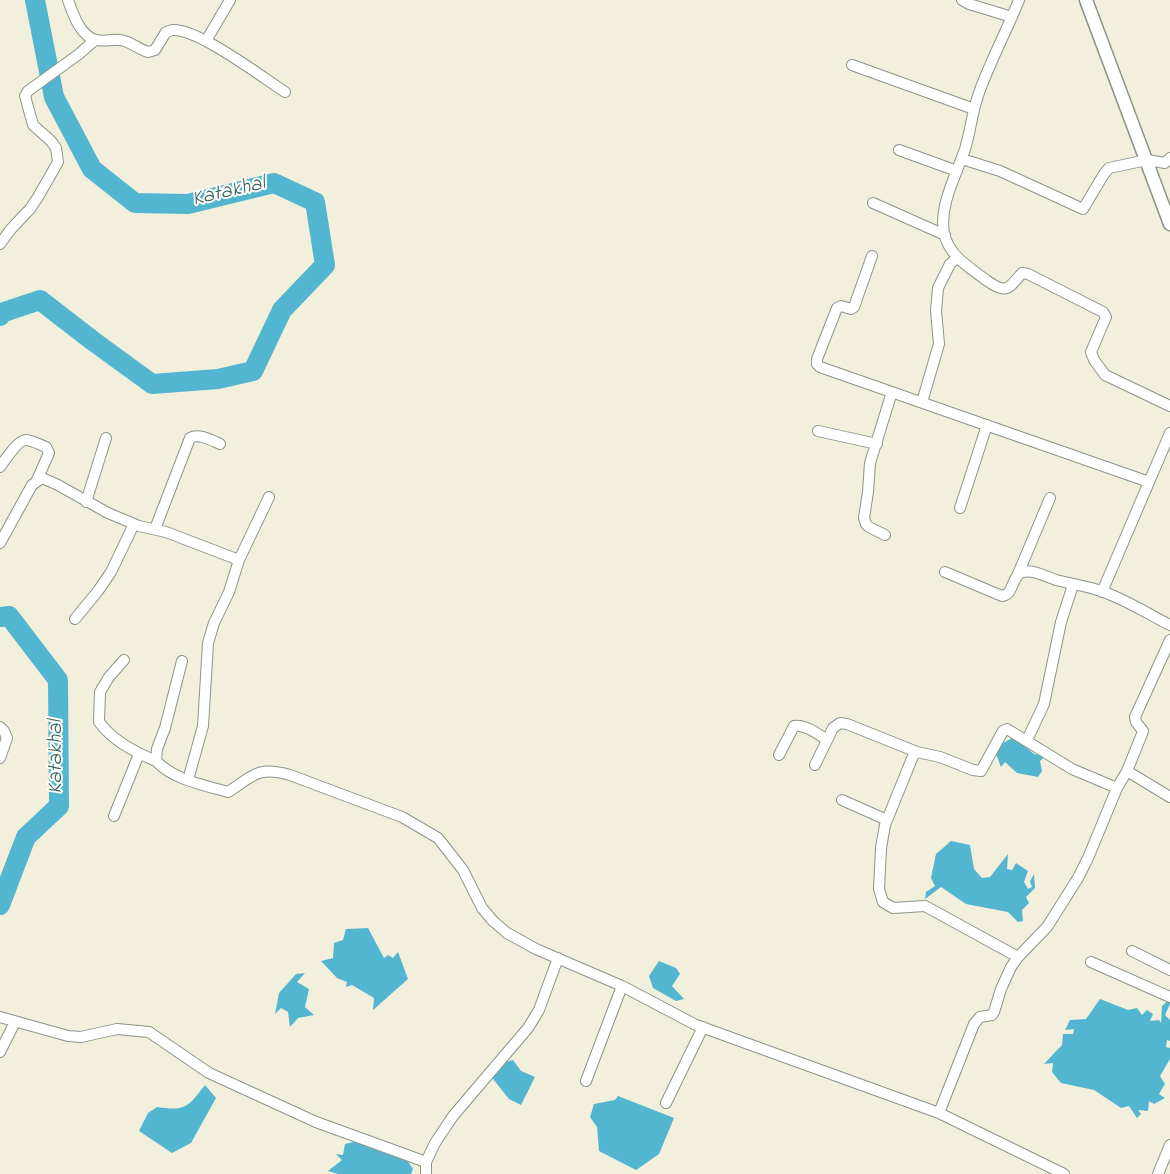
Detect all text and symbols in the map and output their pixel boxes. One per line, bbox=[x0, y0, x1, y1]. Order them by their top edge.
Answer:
water label: Katakhal bbox=[190, 172, 268, 214]
water label: Katakhal bbox=[45, 720, 71, 794]

